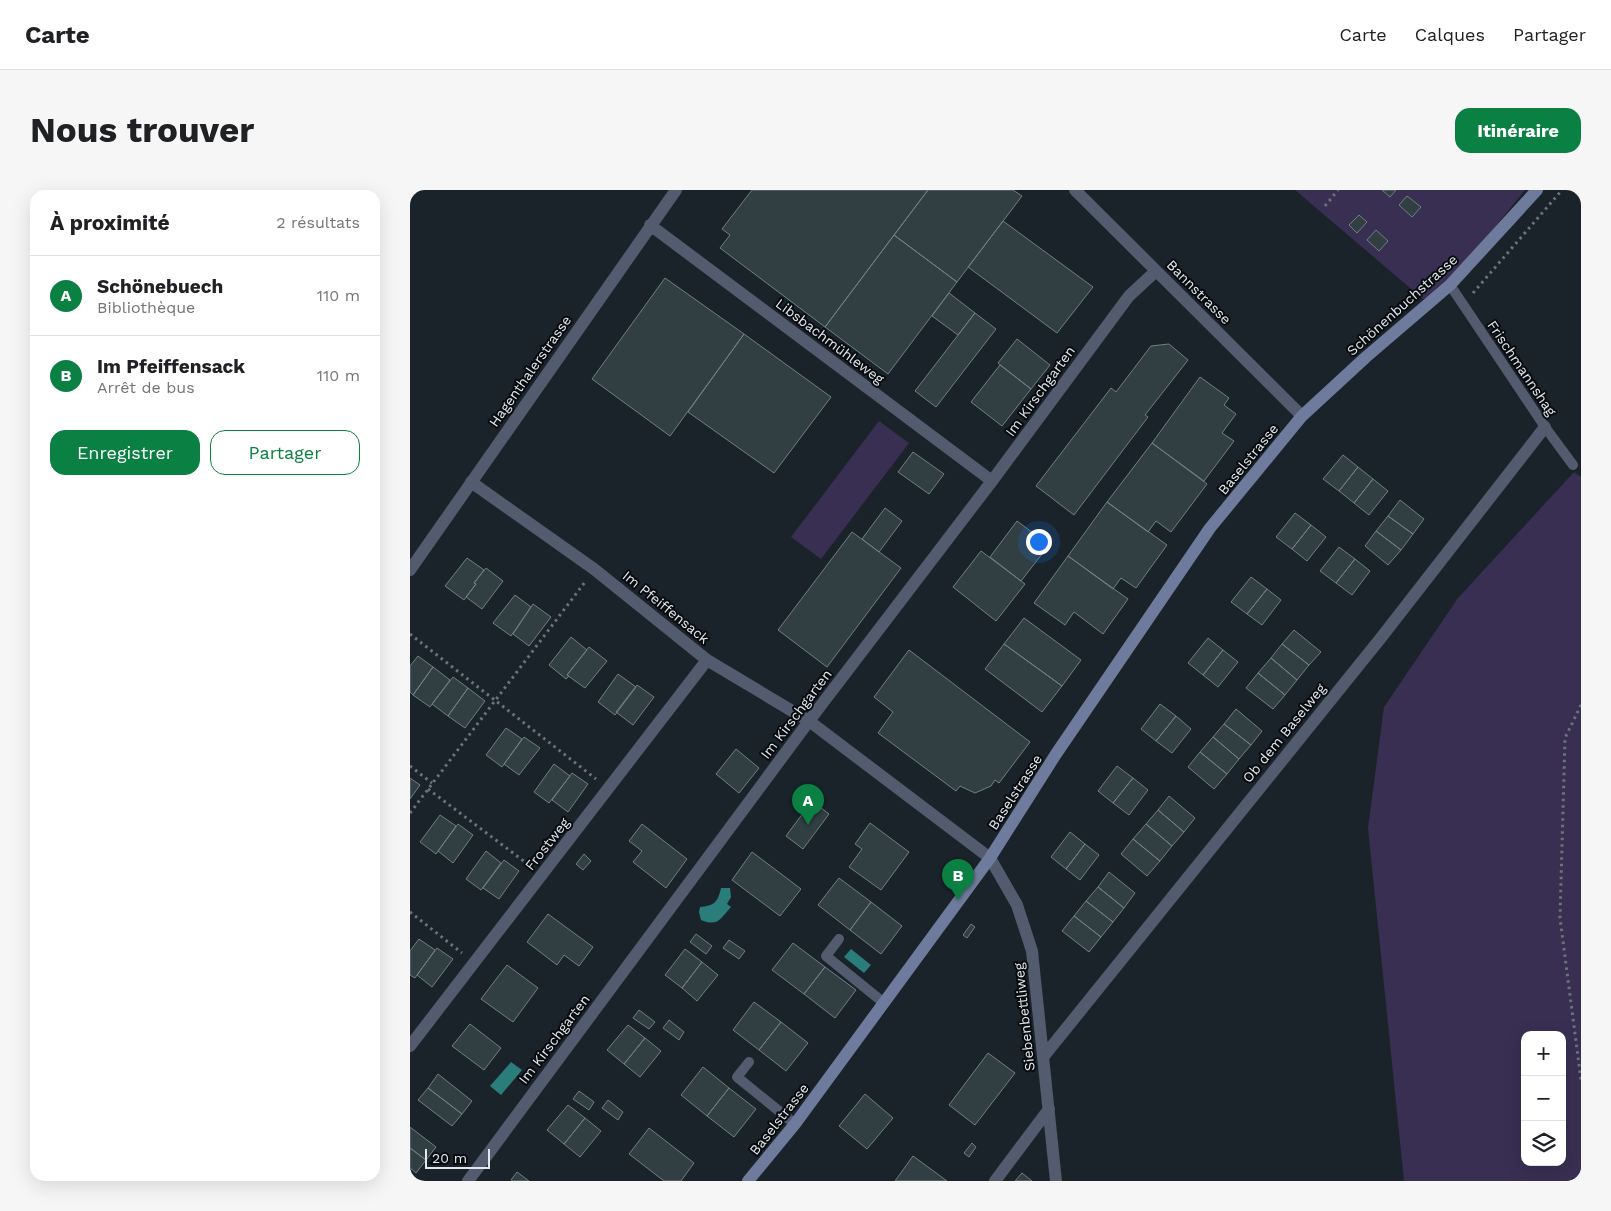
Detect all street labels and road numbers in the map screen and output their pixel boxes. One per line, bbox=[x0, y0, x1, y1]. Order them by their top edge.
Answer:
street label: Schönenbuchstrasse bbox=[1344, 251, 1460, 359]
street label: Bannstrasse bbox=[1164, 257, 1234, 327]
street label: Libsbachmühleweg bbox=[773, 295, 888, 387]
street label: Hagenthalerstrasse bbox=[486, 312, 574, 430]
street label: Frischmannshag bbox=[1484, 317, 1560, 419]
street label: Im Kirschgarten bbox=[1002, 343, 1078, 439]
street label: Baselstrasse bbox=[1215, 420, 1281, 498]
street label: Im Pfeiffensack bbox=[620, 567, 712, 647]
street label: Im Kirschgarten bbox=[757, 666, 835, 762]
street label: Ob dem Baselweg bbox=[1239, 680, 1329, 786]
street label: Baselstrasse bbox=[985, 751, 1045, 833]
street label: Frostweg bbox=[522, 814, 573, 873]
street label: Siebenbettliweg bbox=[1010, 962, 1038, 1072]
street label: Im Kirschgarten bbox=[515, 991, 593, 1087]
street label: Baselstrasse bbox=[746, 1080, 812, 1158]

